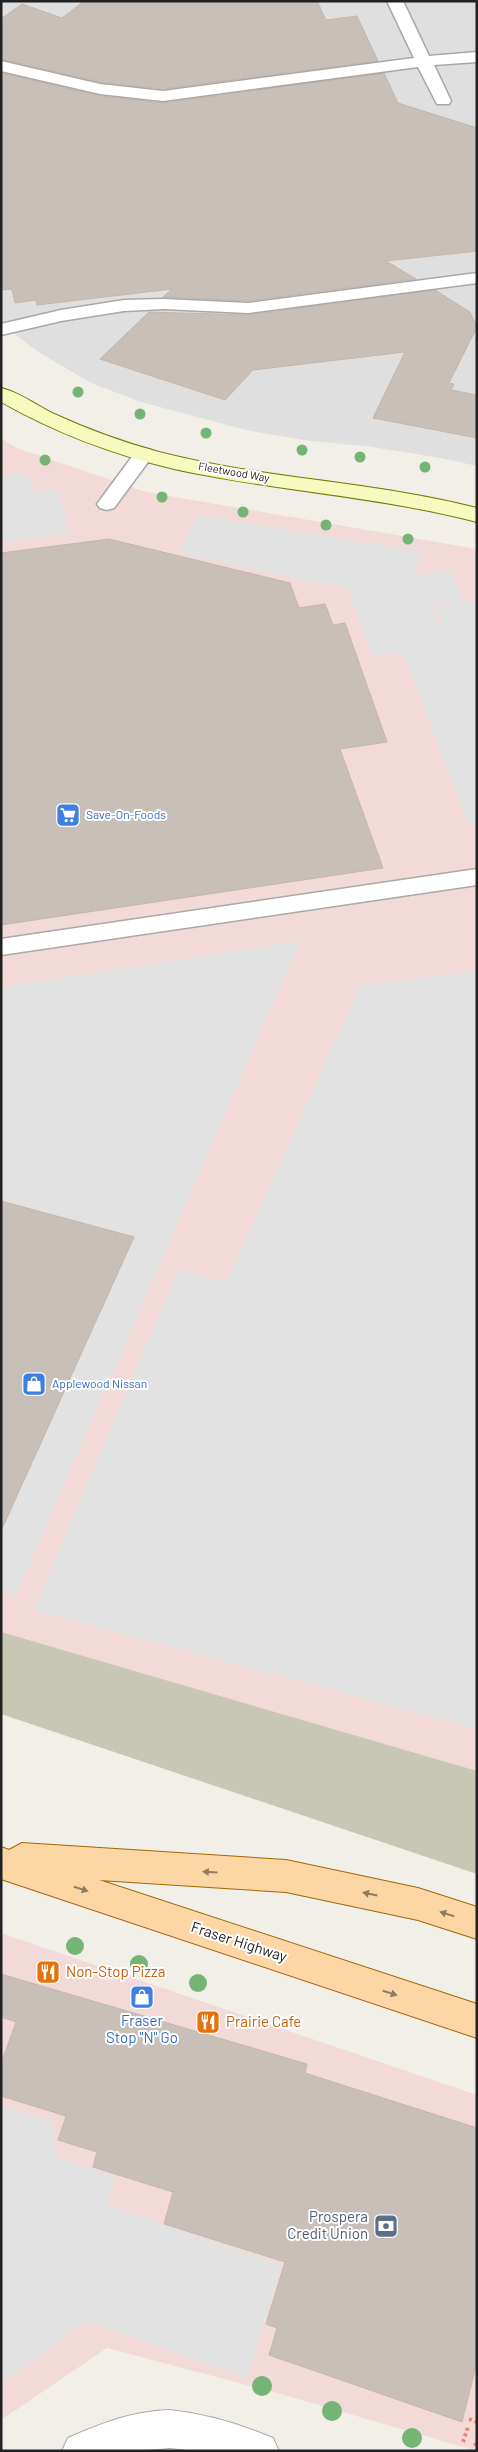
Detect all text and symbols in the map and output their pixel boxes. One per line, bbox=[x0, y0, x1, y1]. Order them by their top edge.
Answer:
street label: Fleetwood Way bbox=[197, 459, 271, 484]
supermarket icon: Save-On-Foods bbox=[55, 802, 81, 828]
place label: Save-On-Foods bbox=[86, 807, 166, 821]
shop icon: Applewood Nissan bbox=[21, 1371, 47, 1397]
place label: Applewood Nissan bbox=[52, 1376, 147, 1390]
one-way arrow bbox=[201, 1868, 217, 1876]
one-way arrow bbox=[73, 1886, 88, 1893]
one-way arrow bbox=[362, 1890, 378, 1898]
one-way arrow bbox=[440, 1909, 455, 1917]
street label: Fraser Highway bbox=[189, 1917, 290, 1965]
restaurant icon: Non-Stop Pizza bbox=[35, 1959, 61, 1985]
place label: Non-Stop Pizza bbox=[66, 1962, 165, 1980]
shop icon: Fraser Stop "N" Go bbox=[129, 1984, 155, 2010]
one-way arrow bbox=[382, 1989, 397, 1997]
restaurant icon: Prairie Cafe bbox=[195, 2009, 221, 2035]
place label: Fraser Stop "N" Go bbox=[106, 2011, 178, 2046]
place label: Prairie Cafe bbox=[226, 2012, 301, 2030]
place label: Prospera Credit Union bbox=[287, 2207, 368, 2242]
bank icon: Prospera Credit Union bbox=[373, 2213, 399, 2239]

